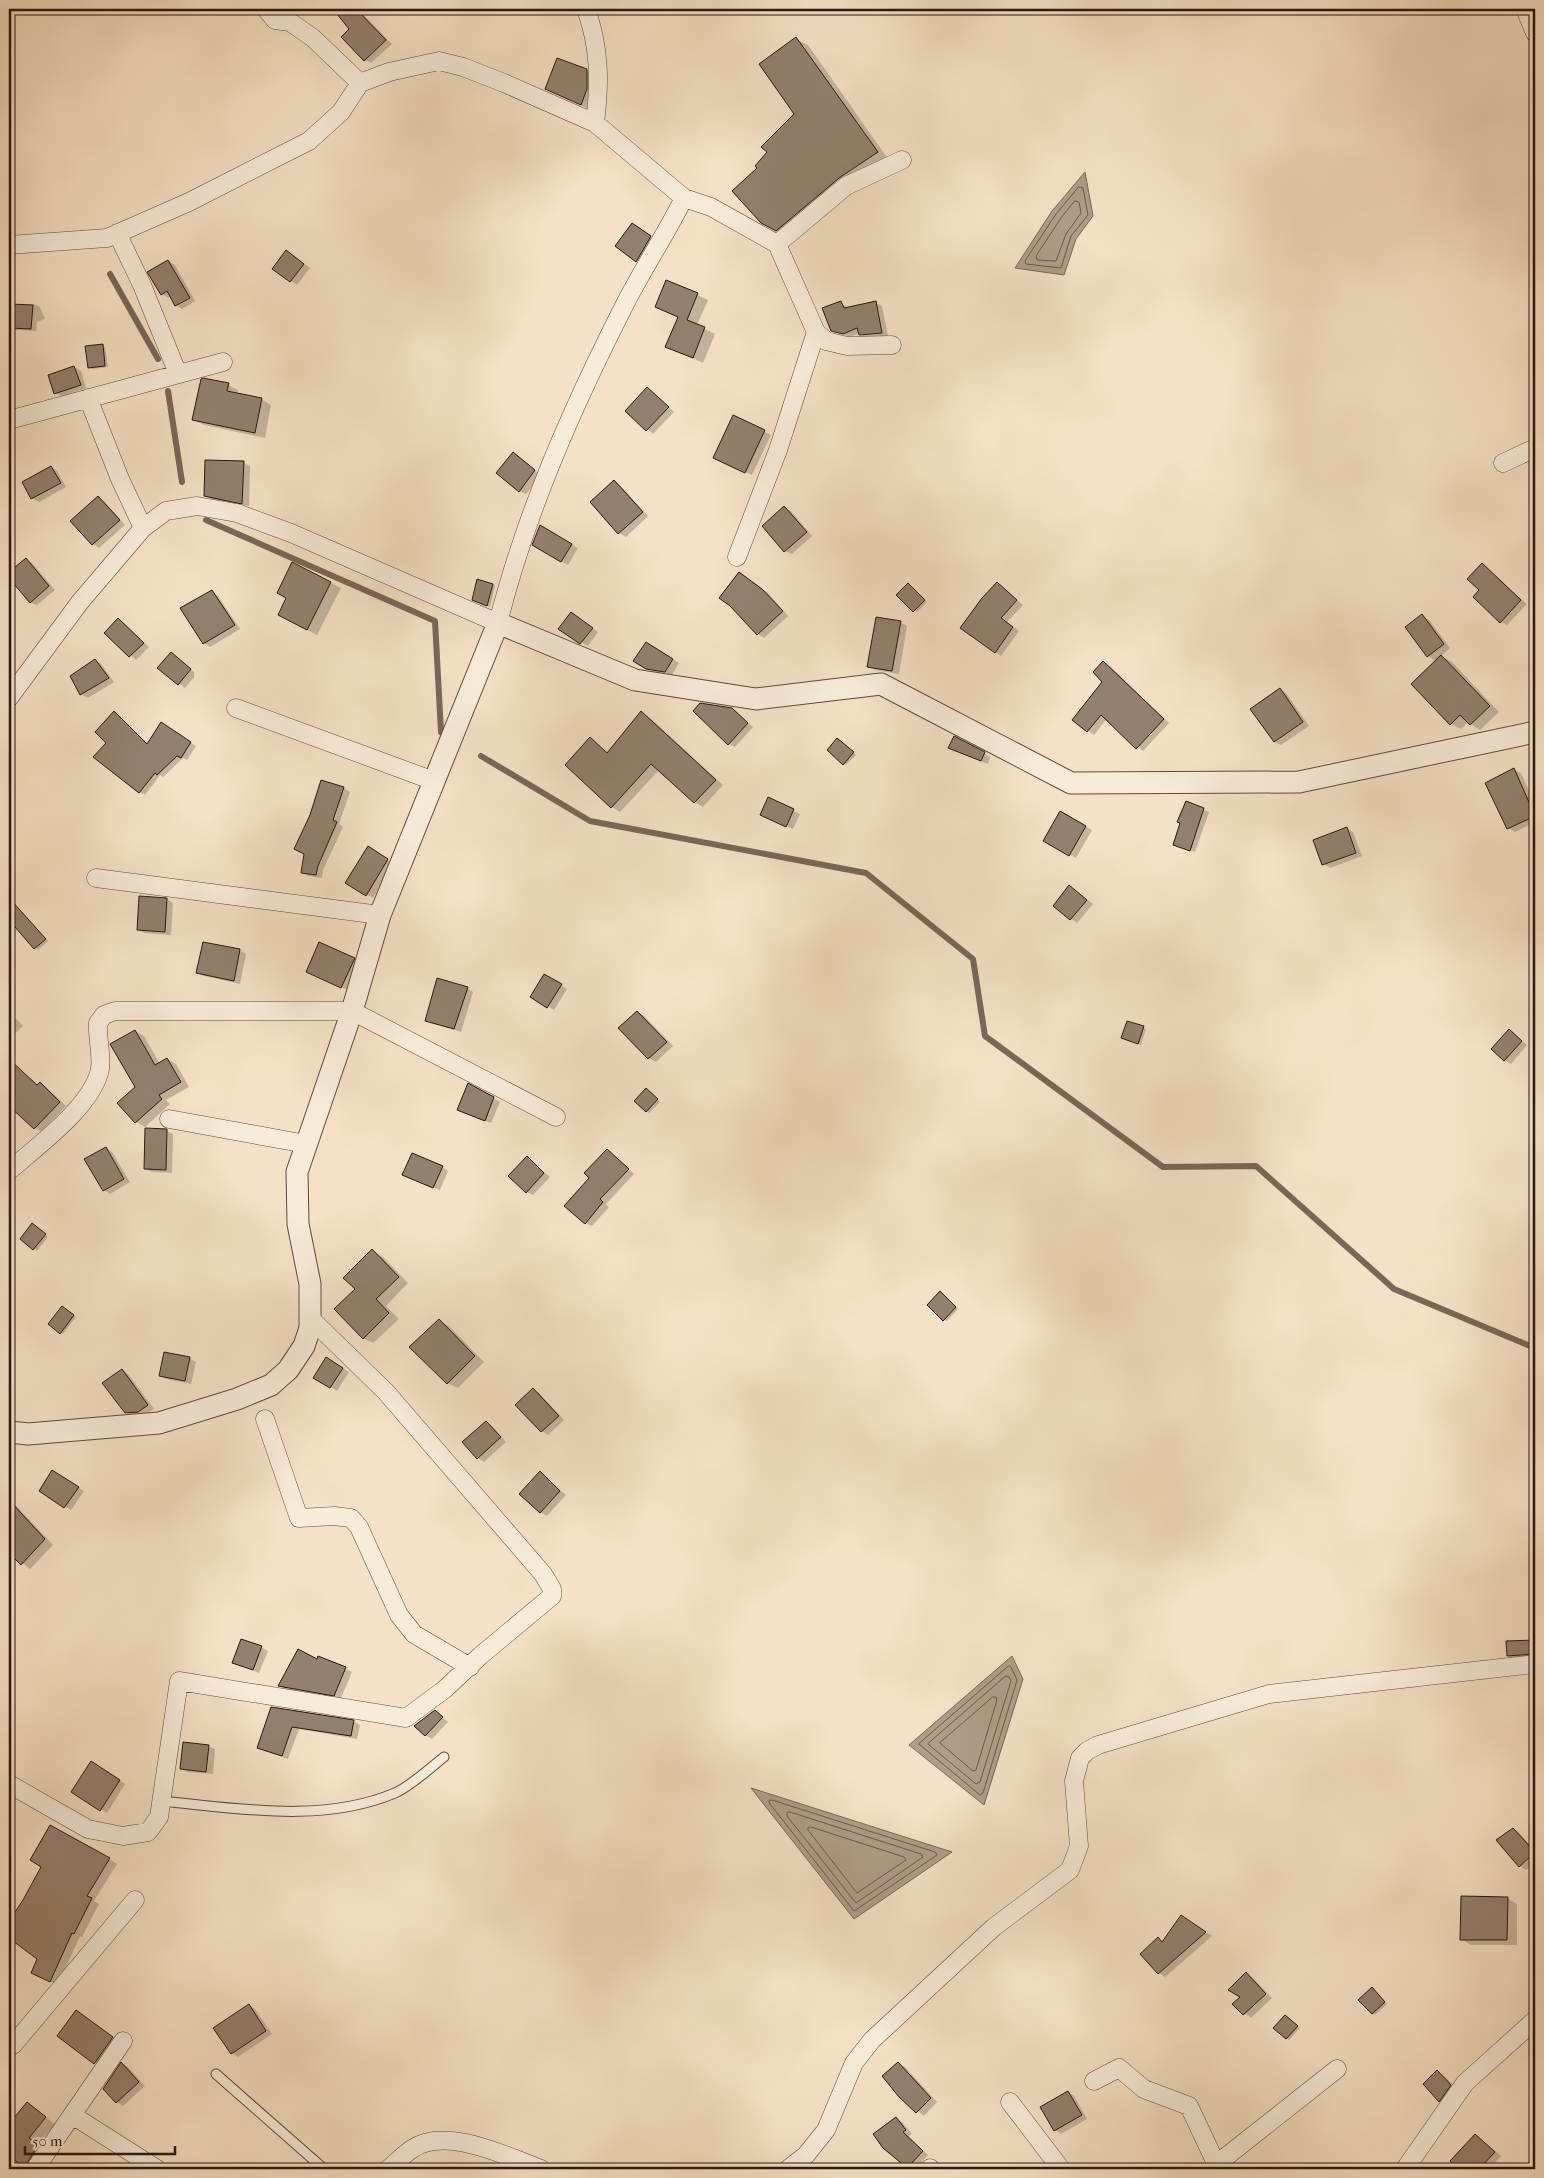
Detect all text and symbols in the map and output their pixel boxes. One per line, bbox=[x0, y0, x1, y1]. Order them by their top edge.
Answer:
scale bar bbox=[25, 2123, 175, 2155]
text: 50 m bbox=[32, 2132, 63, 2150]

